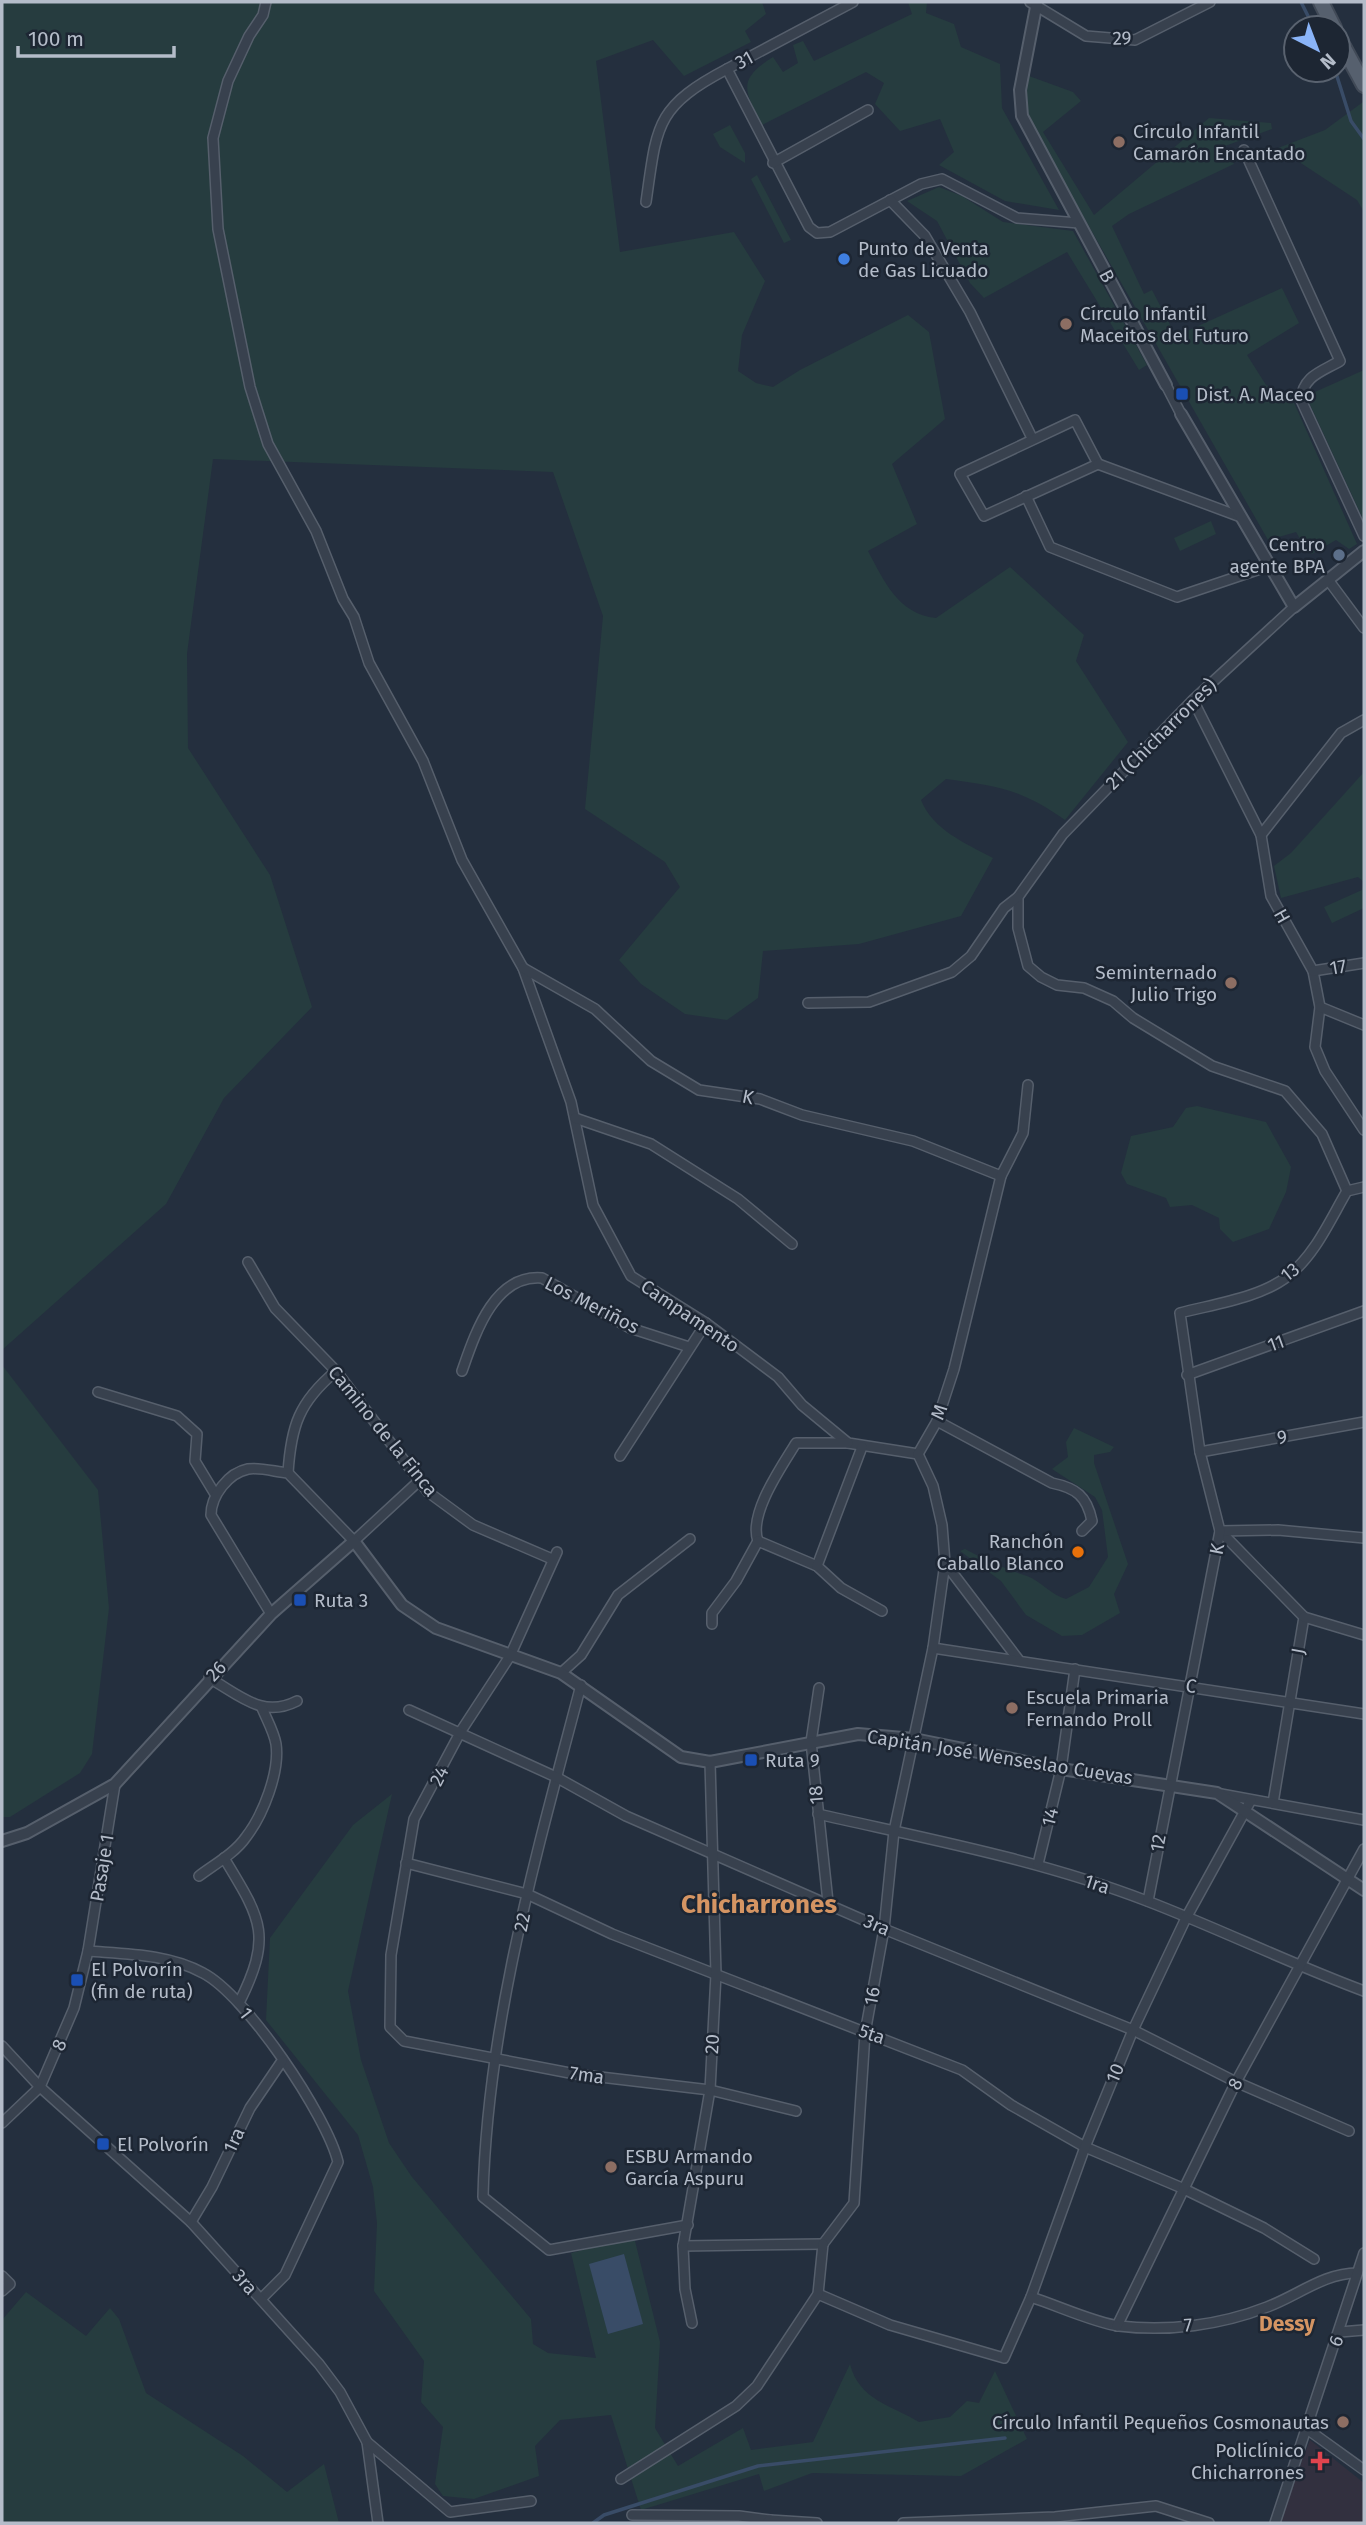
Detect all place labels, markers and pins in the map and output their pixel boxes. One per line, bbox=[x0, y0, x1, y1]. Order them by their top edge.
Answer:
place label: Círculo Infantil Camarón Encantado bbox=[1133, 120, 1305, 165]
marker: Círculo Infantil Camarón Encantado bbox=[1111, 134, 1127, 150]
place label: Punto de Venta de Gas Licuado bbox=[858, 237, 989, 282]
marker: Punto de Venta de Gas Licuado bbox=[836, 251, 852, 267]
place label: Círculo Infantil Maceitos del Futuro bbox=[1080, 302, 1249, 347]
marker: Círculo Infantil Maceitos del Futuro bbox=[1058, 316, 1074, 332]
place label: Dist. A. Maceo bbox=[1196, 383, 1315, 406]
marker: Dist. A. Maceo bbox=[1174, 386, 1190, 402]
place label: Centro agente BPA bbox=[1229, 533, 1325, 578]
marker: Centro agente BPA bbox=[1331, 547, 1347, 563]
place label: Seminternado Julio Trigo bbox=[1095, 961, 1217, 1006]
marker: Seminternado Julio Trigo bbox=[1223, 975, 1239, 991]
place label: Ranchón Caballo Blanco bbox=[937, 1530, 1064, 1575]
marker: Ranchón Caballo Blanco bbox=[1070, 1544, 1086, 1560]
place label: Ruta 3 bbox=[314, 1589, 368, 1612]
marker: Ruta 3 bbox=[292, 1592, 308, 1608]
place label: Escuela Primaria Fernando Proll bbox=[1026, 1686, 1169, 1731]
marker: Escuela Primaria Fernando Proll bbox=[1004, 1700, 1020, 1716]
place label: Ruta 9 bbox=[765, 1749, 820, 1772]
marker: Ruta 9 bbox=[743, 1752, 759, 1768]
place label: El Polvorín (fin de ruta) bbox=[91, 1958, 193, 2003]
marker: El Polvorín (fin de ruta) bbox=[69, 1972, 85, 1988]
place label: El Polvorín bbox=[117, 2133, 209, 2156]
marker: El Polvorín bbox=[95, 2136, 111, 2152]
place label: ESBU Armando García Aspuru bbox=[625, 2145, 753, 2190]
marker: ESBU Armando García Aspuru bbox=[603, 2159, 619, 2175]
place label: Círculo Infantil Pequeños Cosmonautas bbox=[992, 2411, 1329, 2434]
marker: Círculo Infantil Pequeños Cosmonautas bbox=[1335, 2414, 1351, 2430]
place label: Policlínico Chicharrones bbox=[1191, 2439, 1304, 2484]
marker: Policlínico Chicharrones bbox=[1310, 2451, 1330, 2471]

